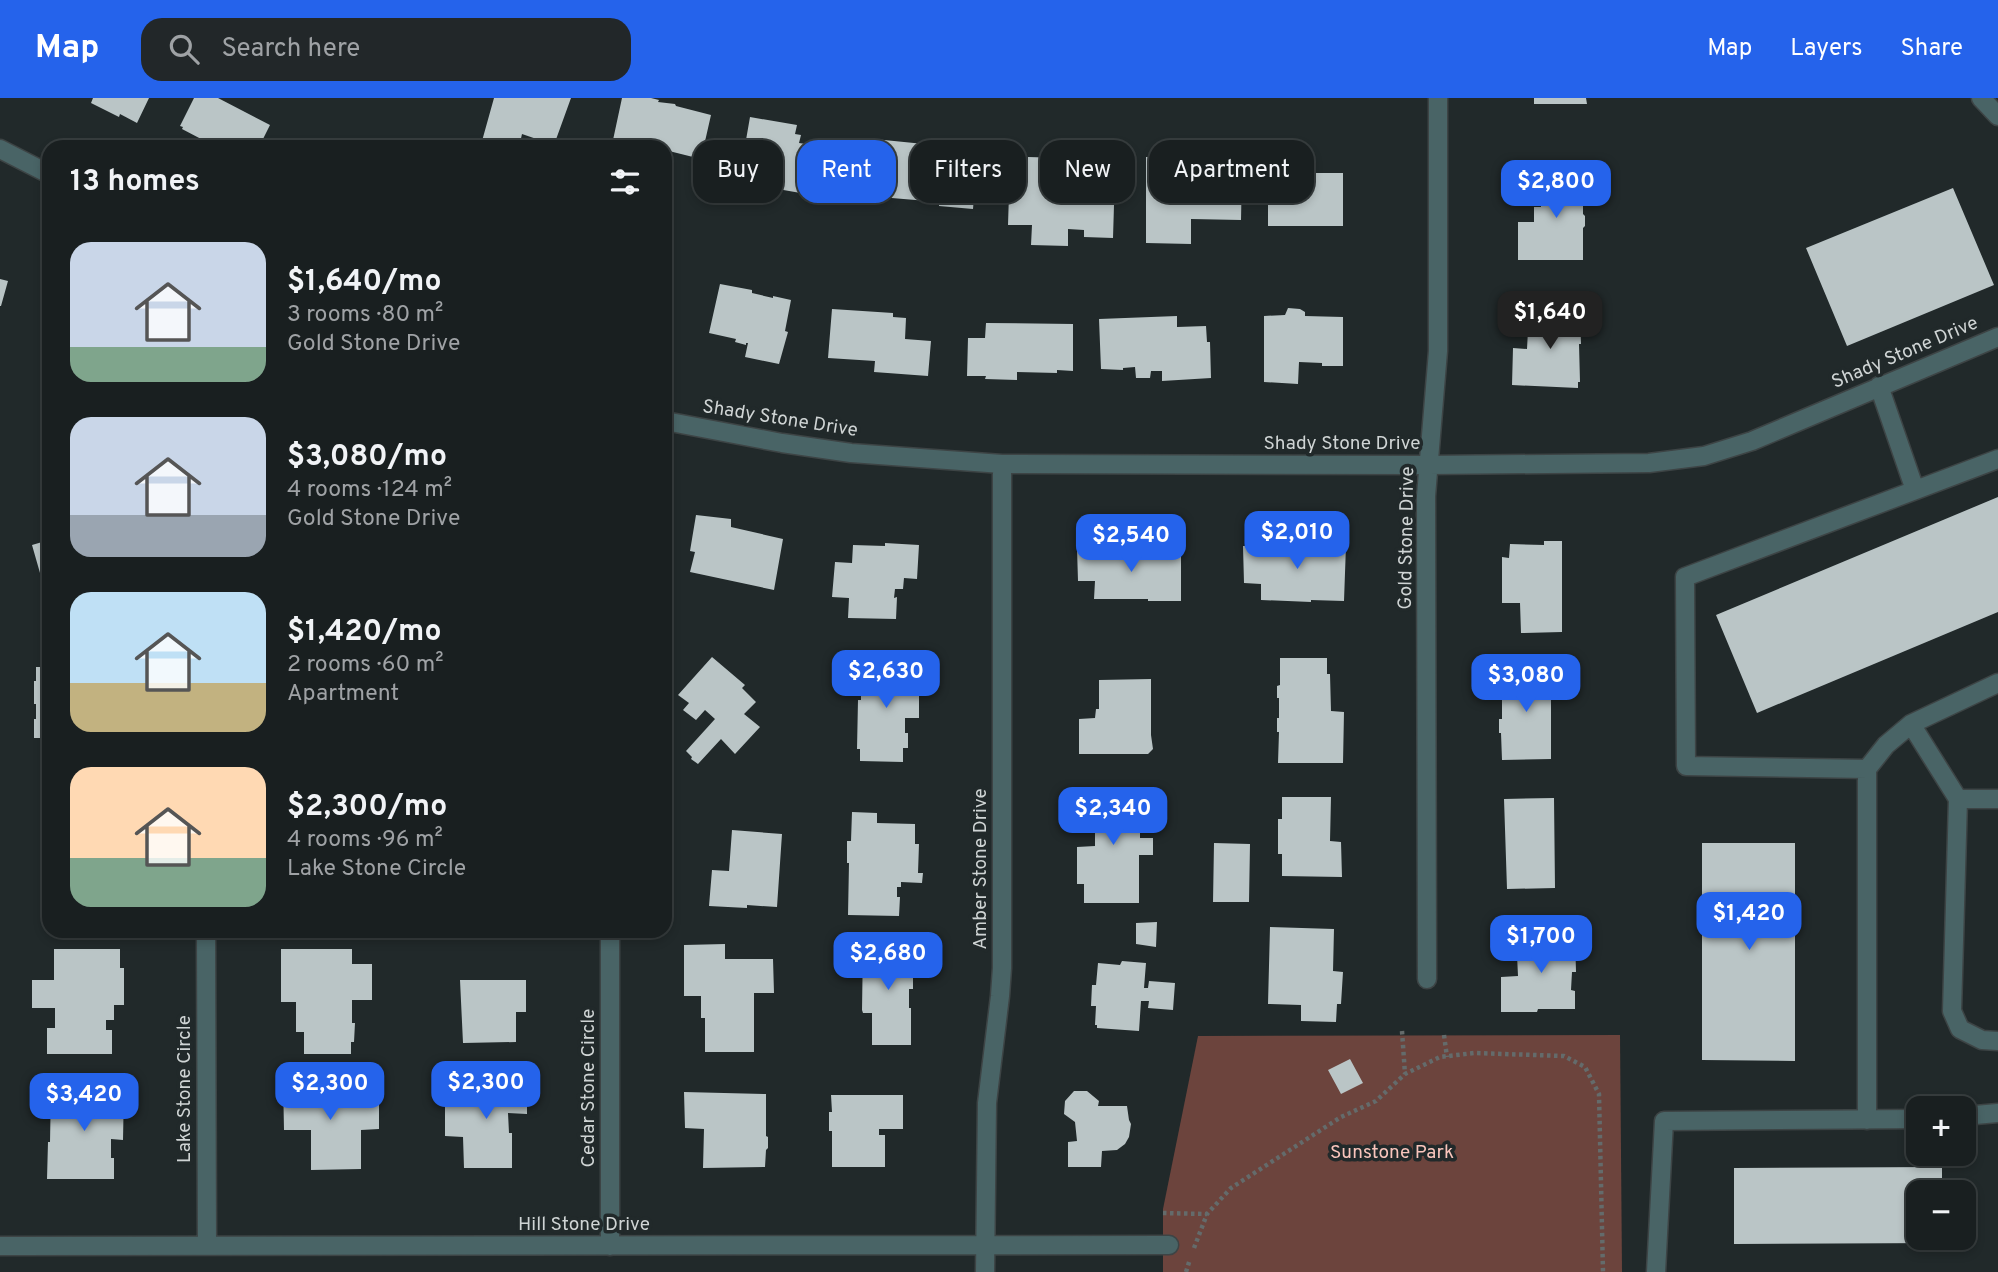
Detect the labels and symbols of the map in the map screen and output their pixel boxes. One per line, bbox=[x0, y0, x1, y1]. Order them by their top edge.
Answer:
pin: $2,800 bbox=[1499, 160, 1613, 220]
pin: $1,640 bbox=[1493, 292, 1607, 351]
street label: Shady Stone Drive bbox=[1828, 311, 1982, 395]
street label: Shady Stone Drive bbox=[701, 395, 859, 443]
street label: Shady Stone Drive bbox=[1263, 432, 1421, 456]
street label: Gold Stone Drive bbox=[1394, 466, 1420, 610]
pin: $2,010 bbox=[1240, 512, 1354, 571]
pin: $2,540 bbox=[1074, 514, 1188, 574]
pin: $2,630 bbox=[829, 650, 943, 710]
pin: $3,080 bbox=[1469, 654, 1583, 714]
street label: Amber Stone Drive bbox=[969, 788, 993, 950]
pin: $2,340 bbox=[1056, 788, 1170, 847]
pin: $1,420 bbox=[1692, 892, 1806, 952]
pin: $1,700 bbox=[1484, 916, 1598, 975]
pin: $2,680 bbox=[831, 932, 945, 992]
street label: Cedar Stone Circle bbox=[577, 1009, 601, 1167]
street label: Lake Stone Circle bbox=[173, 1015, 197, 1163]
pin: $2,300 bbox=[273, 1062, 387, 1122]
pin: $2,300 bbox=[429, 1062, 543, 1121]
pin: $3,420 bbox=[27, 1074, 141, 1133]
park label: Sunstone Park bbox=[1330, 1141, 1454, 1165]
street label: Hill Stone Drive bbox=[518, 1213, 650, 1237]

